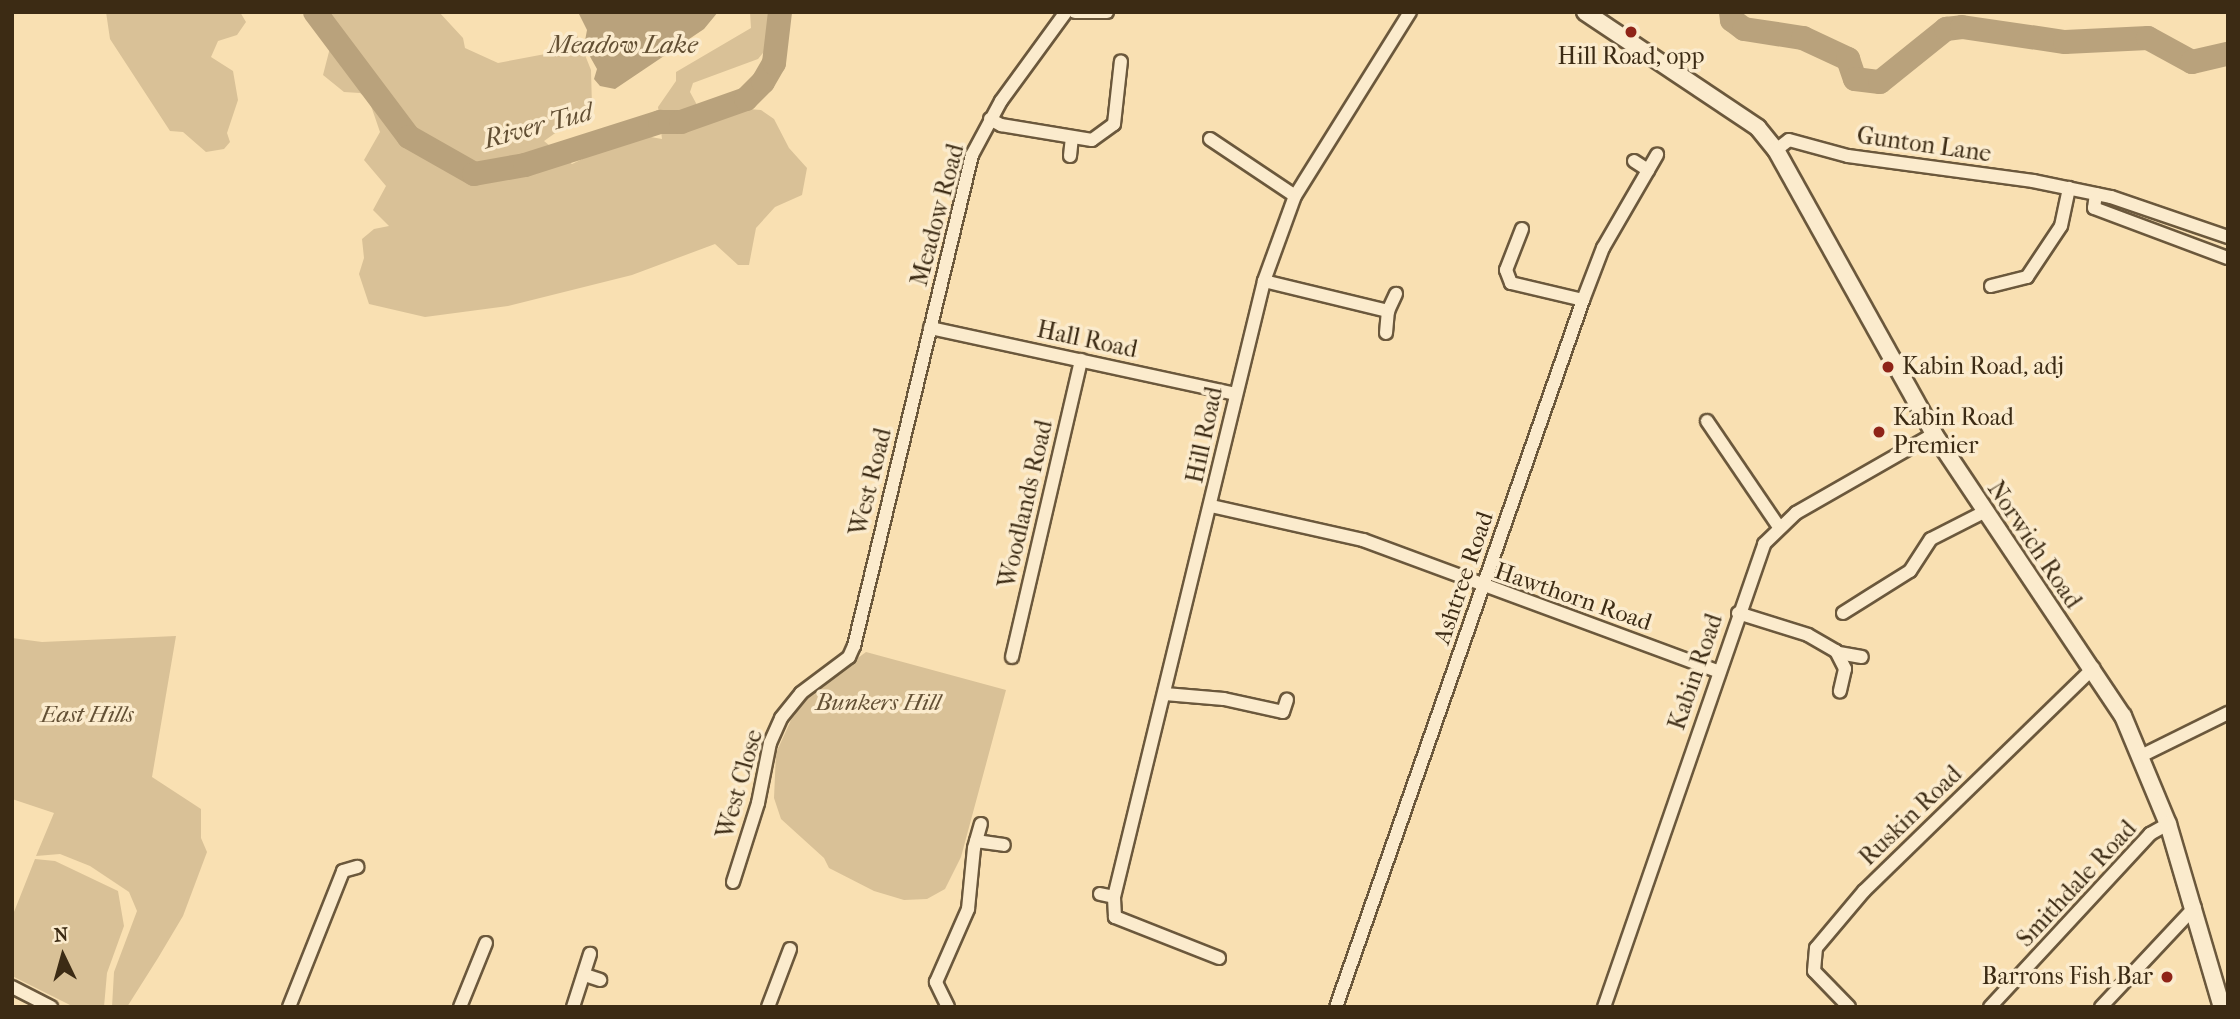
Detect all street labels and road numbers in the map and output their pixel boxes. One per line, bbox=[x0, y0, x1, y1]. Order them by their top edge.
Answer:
street label: Gunton Lane bbox=[1855, 121, 1993, 169]
street label: Meadow Road bbox=[905, 141, 971, 289]
street label: Hall Road bbox=[1034, 315, 1140, 365]
street label: Hill Road bbox=[1181, 384, 1229, 486]
street label: Woodlands Road bbox=[993, 417, 1059, 591]
street label: West Road bbox=[844, 425, 898, 539]
street label: Norwich Road bbox=[1981, 476, 2087, 614]
street label: Ashtree Road bbox=[1428, 508, 1500, 648]
street label: Hawthorn Road bbox=[1491, 557, 1655, 637]
street label: Kabin Road bbox=[1663, 610, 1729, 734]
street label: West Close bbox=[711, 726, 769, 842]
street label: Ruskin Road bbox=[1854, 760, 1968, 872]
street label: Smithdale Road bbox=[2011, 815, 2143, 953]

